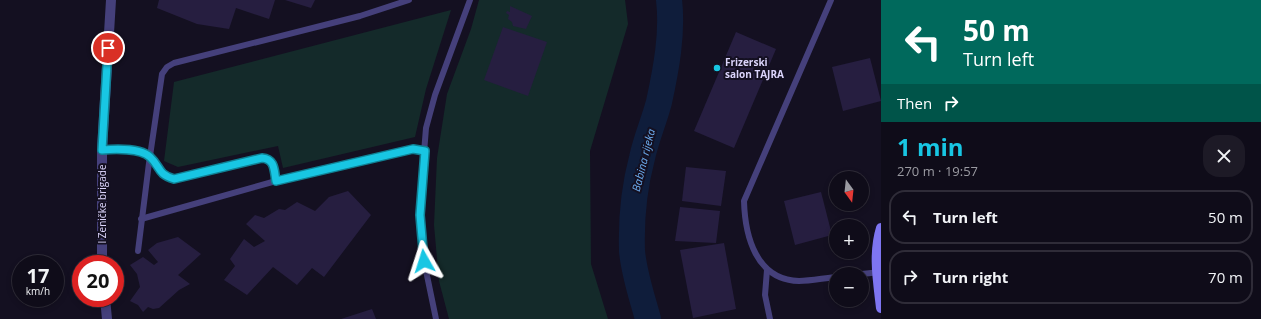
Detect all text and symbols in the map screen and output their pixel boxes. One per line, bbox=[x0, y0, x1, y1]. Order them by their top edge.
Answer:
text: 50 m bbox=[963, 11, 1030, 49]
icon: left bbox=[897, 16, 949, 68]
pin bbox=[91, 31, 125, 65]
icon: arrive bbox=[97, 37, 119, 59]
text: Turn left bbox=[963, 47, 1034, 71]
place label: Frizerski salon TAJRA bbox=[725, 55, 784, 81]
marker: Frizerski salon TAJRA bbox=[712, 63, 722, 73]
icon: right bbox=[940, 92, 962, 114]
text: Then bbox=[897, 93, 932, 113]
water label: Babina rijeka bbox=[628, 127, 658, 193]
text: 1 min bbox=[897, 130, 964, 163]
button: close bbox=[1203, 135, 1245, 177]
text: 270 m · 19:57 bbox=[897, 162, 978, 180]
street label: I Zeničke brigade bbox=[95, 164, 109, 244]
north arrow bbox=[829, 171, 869, 211]
map controls bbox=[829, 171, 869, 307]
icon: left bbox=[899, 206, 921, 228]
text: Turn left bbox=[933, 207, 998, 227]
text: 50 m bbox=[1208, 207, 1243, 227]
button: + bbox=[829, 219, 869, 259]
position arrow bbox=[403, 240, 445, 282]
speed limit sign: 20 bbox=[72, 255, 124, 307]
text: 17 bbox=[27, 262, 49, 289]
icon: right bbox=[899, 266, 921, 288]
button: − bbox=[829, 267, 869, 307]
text: Turn right bbox=[933, 267, 1008, 287]
text: 70 m bbox=[1208, 267, 1243, 287]
text: km/h bbox=[26, 284, 50, 298]

